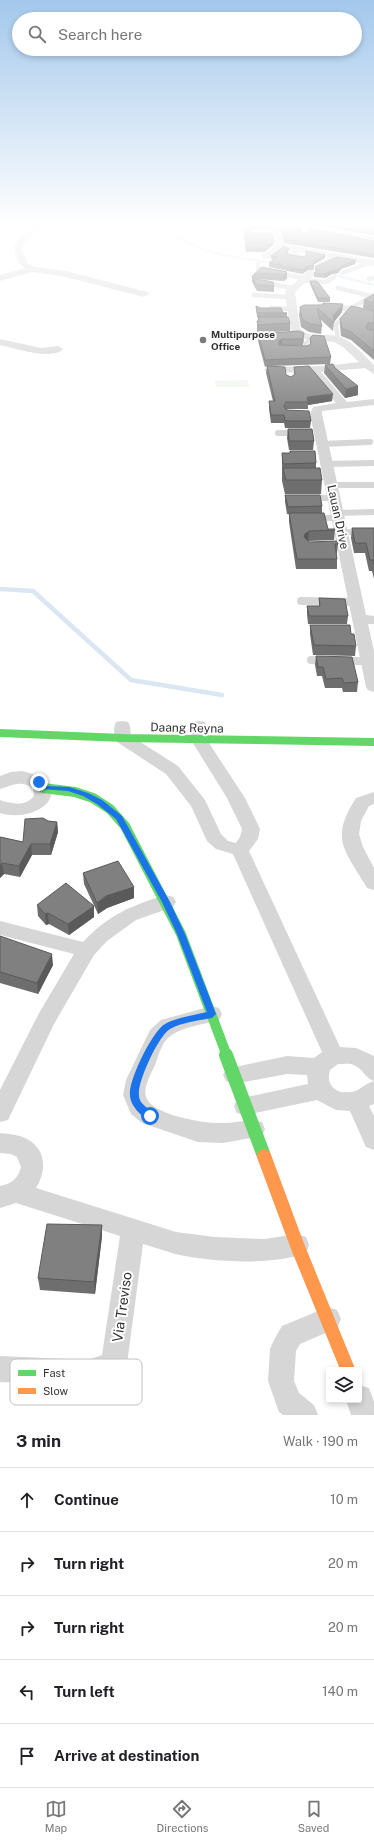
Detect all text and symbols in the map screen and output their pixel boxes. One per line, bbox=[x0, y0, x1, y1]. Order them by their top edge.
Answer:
search box bbox=[12, 12, 362, 56]
icon: search bbox=[26, 23, 48, 45]
text: Search here bbox=[58, 26, 142, 43]
place label: Multipurpose Office bbox=[211, 328, 275, 352]
marker: Multipurpose Office bbox=[198, 335, 208, 345]
street label: Lauan Drive bbox=[324, 483, 352, 551]
street label: Daang Reyna bbox=[150, 720, 224, 736]
route end bbox=[30, 773, 48, 791]
route start bbox=[141, 1107, 159, 1125]
street label: Via Treviso bbox=[109, 1271, 135, 1343]
legend bbox=[10, 1359, 142, 1405]
text: Fast bbox=[43, 1367, 65, 1379]
map controls bbox=[326, 1367, 362, 1403]
button: layers bbox=[326, 1367, 362, 1403]
text: Slow bbox=[43, 1385, 69, 1397]
text: 3 min bbox=[16, 1431, 61, 1451]
text: Walk · 190 m bbox=[283, 1434, 358, 1449]
icon: ahead bbox=[16, 1489, 38, 1511]
text: Continue bbox=[54, 1491, 119, 1508]
text: 10 m bbox=[330, 1492, 358, 1507]
icon: right bbox=[16, 1553, 38, 1575]
text: Turn right bbox=[54, 1555, 124, 1572]
text: 20 m bbox=[328, 1556, 358, 1571]
icon: right bbox=[16, 1617, 38, 1639]
text: Turn right bbox=[54, 1619, 124, 1636]
text: 20 m bbox=[328, 1620, 358, 1635]
icon: left bbox=[16, 1681, 38, 1703]
text: Turn left bbox=[54, 1683, 115, 1700]
text: 140 m bbox=[322, 1684, 358, 1699]
icon: arrive bbox=[16, 1745, 38, 1767]
text: Arrive at destination bbox=[54, 1747, 199, 1764]
tab: Map bbox=[45, 1798, 67, 1834]
tab: Directions bbox=[157, 1798, 208, 1834]
tab: Saved bbox=[298, 1798, 329, 1834]

